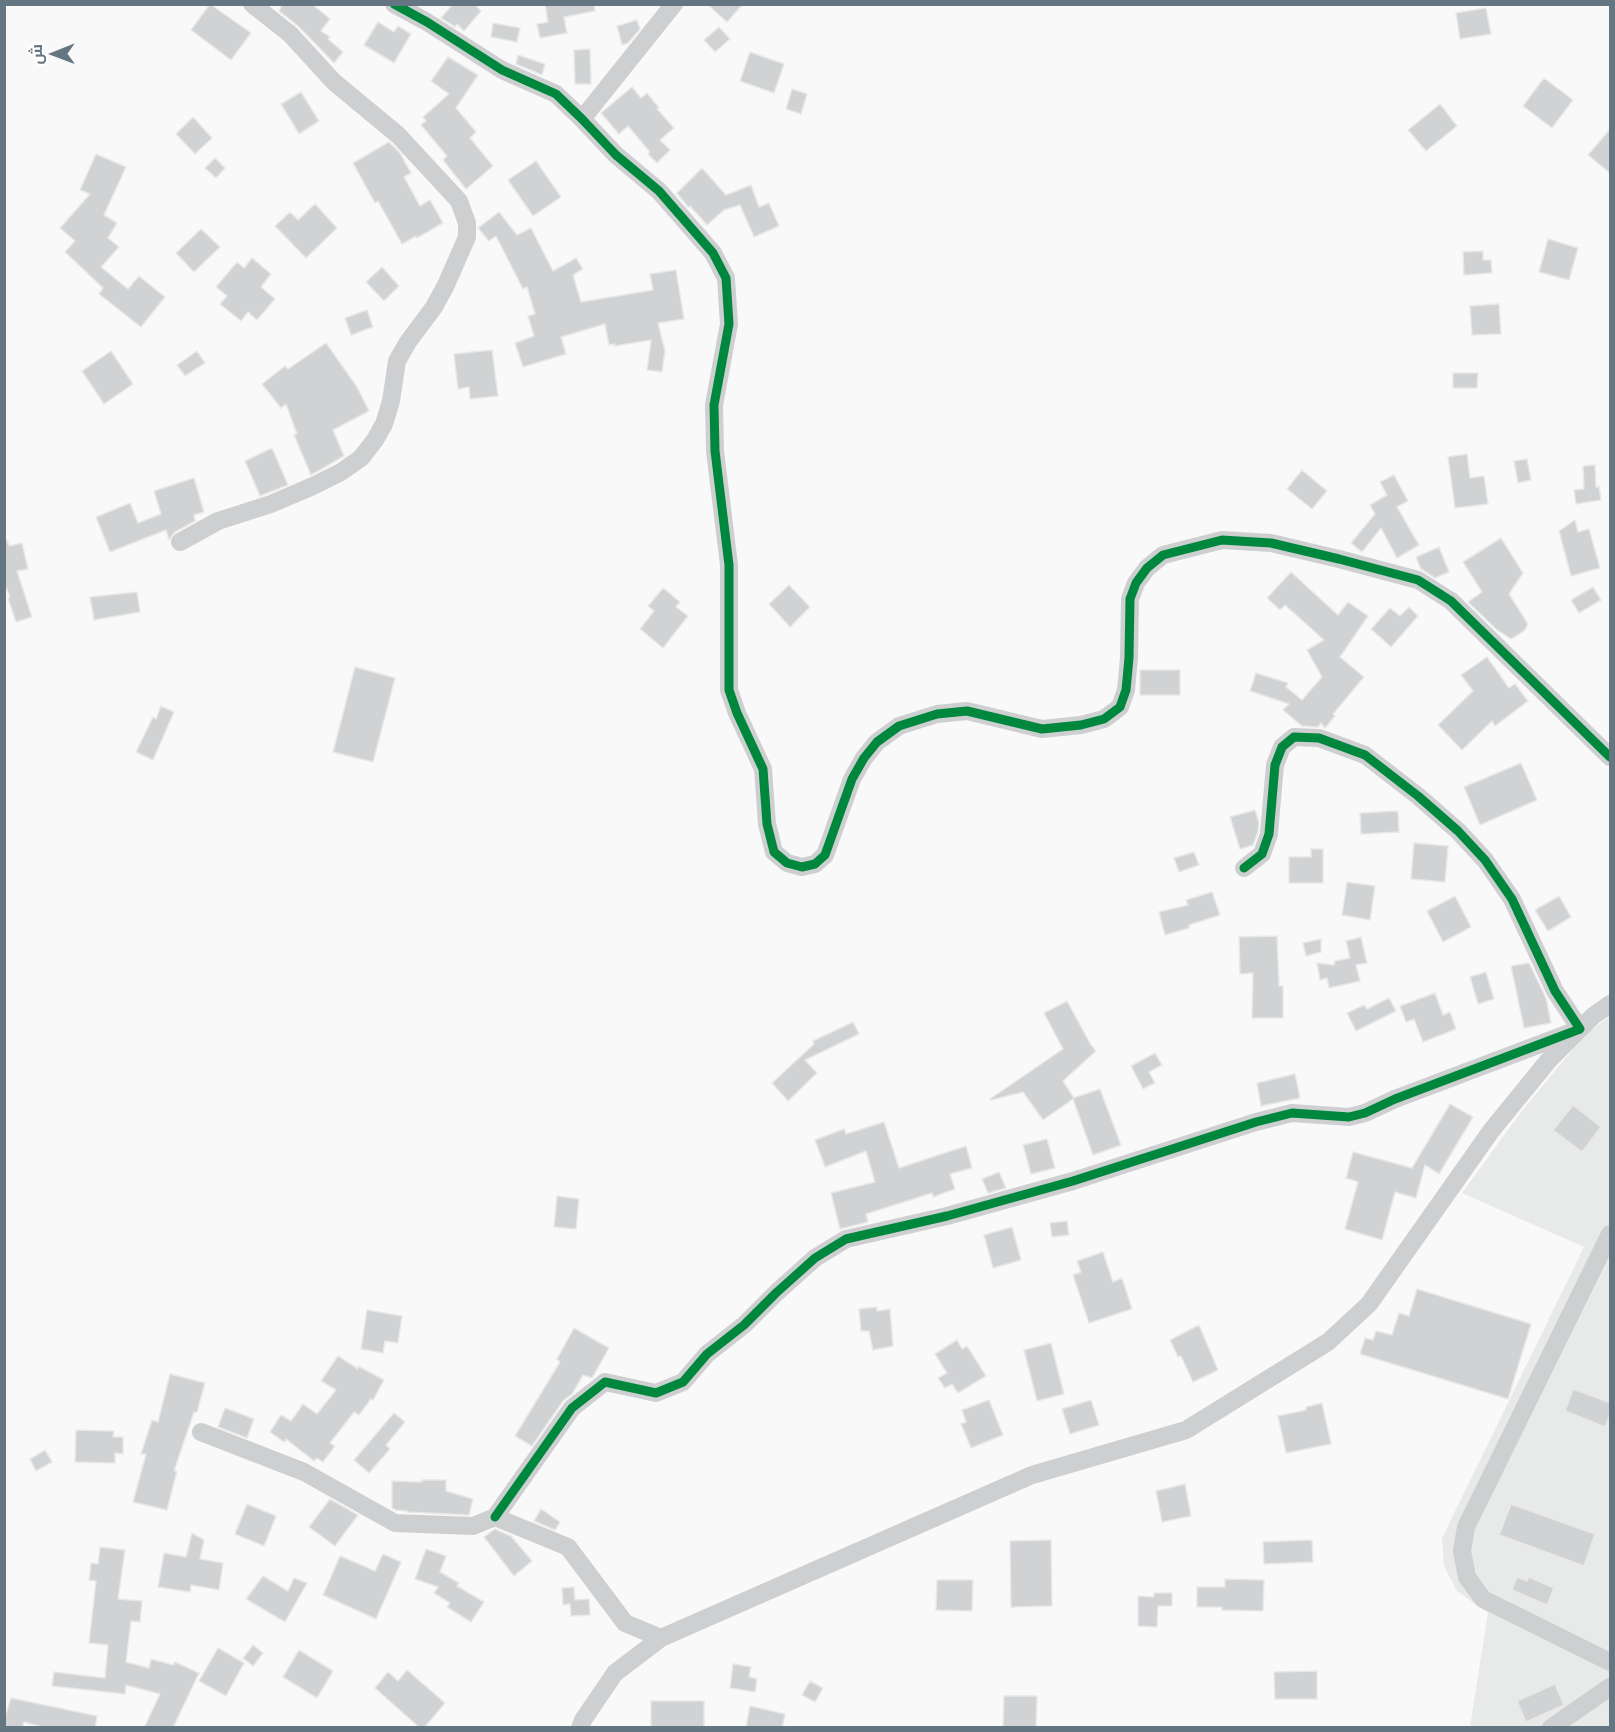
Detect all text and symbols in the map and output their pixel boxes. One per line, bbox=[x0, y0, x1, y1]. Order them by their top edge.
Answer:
north arrow bbox=[24, 24, 84, 84]
text: ش bbox=[26, 44, 45, 65]

